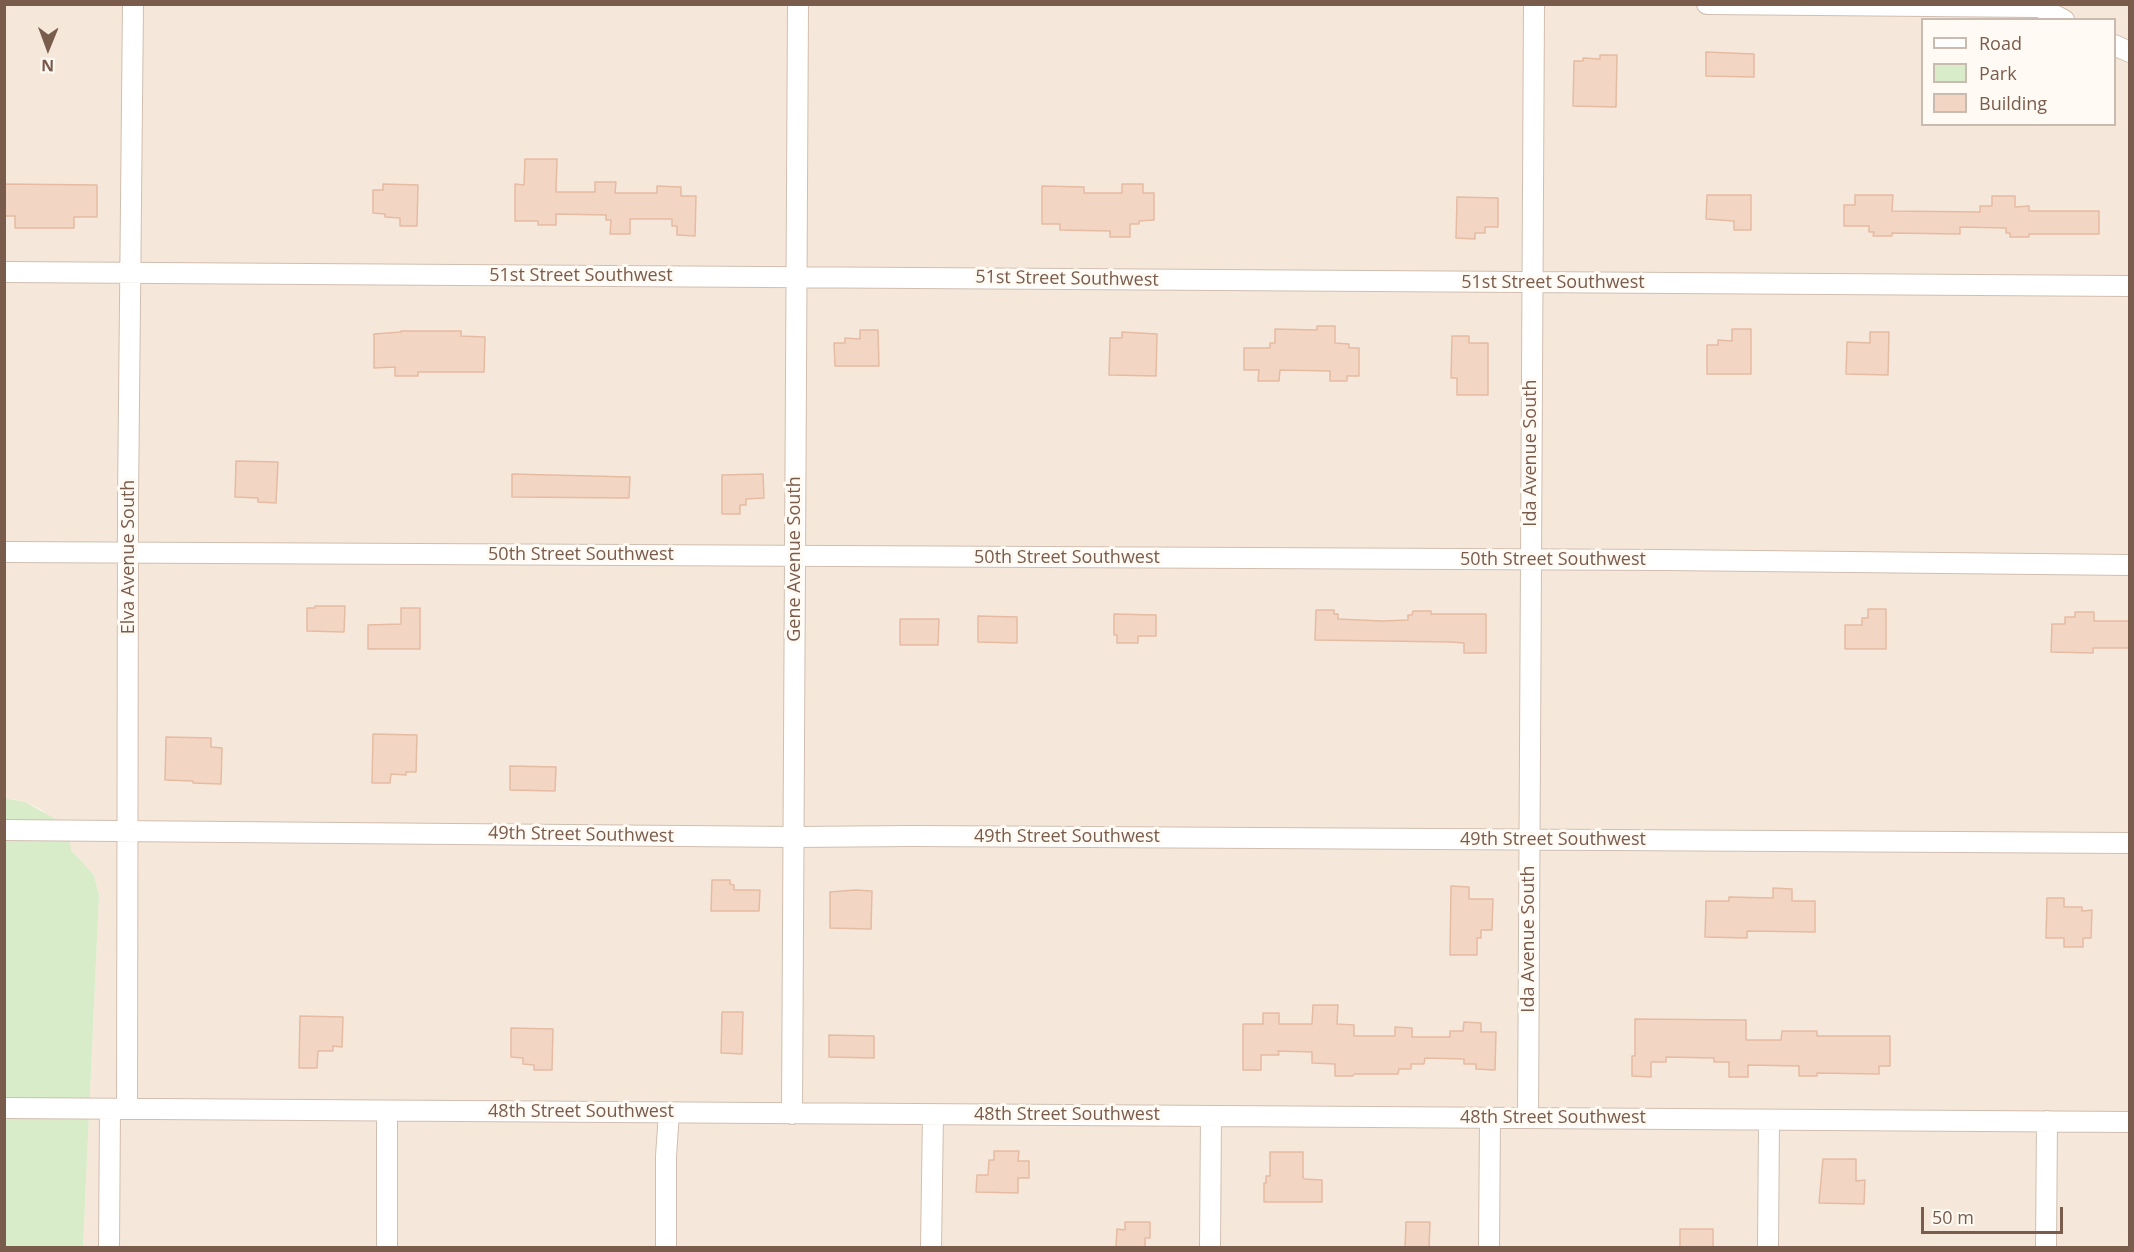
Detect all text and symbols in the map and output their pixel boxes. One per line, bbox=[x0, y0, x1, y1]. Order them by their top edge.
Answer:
north arrow bbox=[18, 18, 78, 78]
legend bbox=[1921, 18, 2116, 126]
text: Road bbox=[1979, 31, 2022, 55]
text: N bbox=[41, 55, 54, 77]
text: Park bbox=[1979, 61, 2017, 85]
text: Building bbox=[1979, 91, 2047, 115]
street label: 51st Street Southwest bbox=[489, 265, 673, 287]
street label: 51st Street Southwest bbox=[975, 267, 1159, 291]
street label: 51st Street Southwest bbox=[1461, 272, 1645, 294]
street label: Ida Avenue South bbox=[1520, 379, 1542, 527]
street label: Gene Avenue South bbox=[784, 476, 806, 642]
street label: Elva Avenue South bbox=[118, 480, 140, 634]
street label: 50th Street Southwest bbox=[488, 544, 674, 566]
street label: 50th Street Southwest bbox=[974, 547, 1160, 569]
street label: 50th Street Southwest bbox=[1460, 549, 1646, 571]
street label: 49th Street Southwest bbox=[488, 823, 674, 847]
street label: 49th Street Southwest bbox=[974, 826, 1160, 848]
street label: 49th Street Southwest bbox=[1460, 829, 1646, 851]
street label: Ida Avenue South bbox=[1518, 865, 1540, 1013]
street label: 48th Street Southwest bbox=[488, 1101, 674, 1123]
street label: 48th Street Southwest bbox=[974, 1104, 1160, 1126]
street label: 48th Street Southwest bbox=[1460, 1107, 1646, 1129]
scale bar bbox=[1924, 1195, 2066, 1233]
text: 50 m bbox=[1932, 1205, 1974, 1229]

